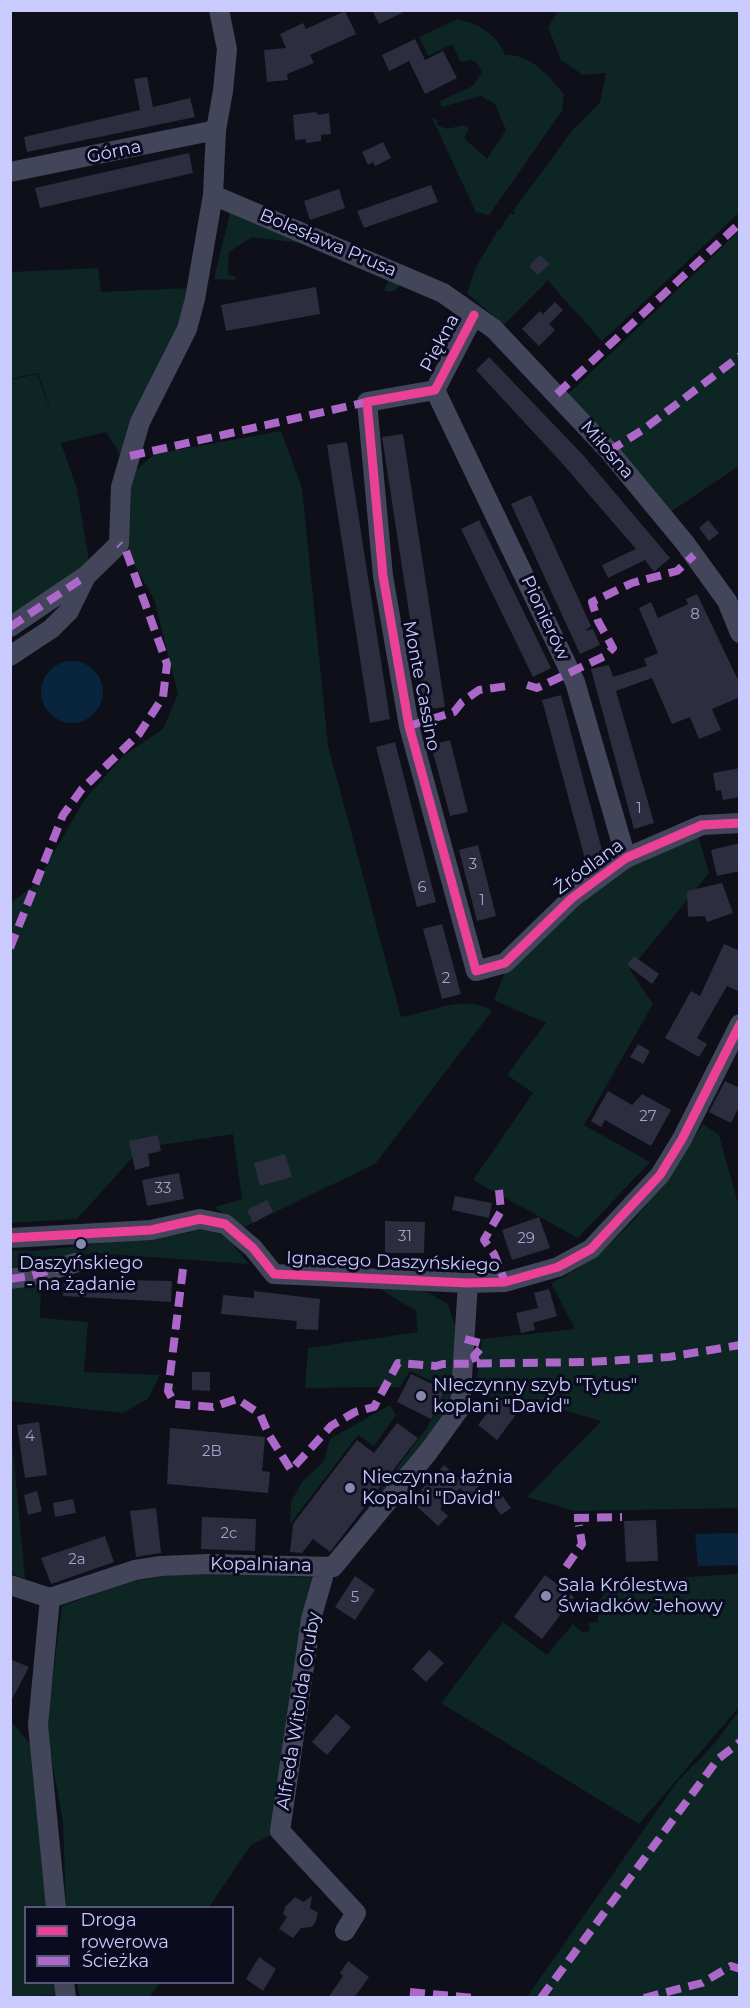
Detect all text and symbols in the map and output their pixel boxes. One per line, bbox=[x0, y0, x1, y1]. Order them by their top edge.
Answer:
street label: Górna bbox=[85, 136, 143, 168]
street label: Bolesława Prusa bbox=[256, 204, 400, 282]
street label: Piękna bbox=[416, 311, 464, 375]
street label: Miłosna bbox=[576, 417, 638, 483]
street label: Pionierów bbox=[516, 572, 574, 664]
house number: 8 bbox=[690, 606, 700, 624]
street label: Monte Cassino bbox=[398, 619, 444, 753]
house number: 1 bbox=[636, 800, 642, 818]
street label: Źródlana bbox=[550, 835, 628, 899]
house number: 3 bbox=[469, 856, 477, 874]
house number: 6 bbox=[417, 879, 427, 897]
house number: 1 bbox=[479, 892, 485, 910]
house number: 2 bbox=[442, 970, 450, 988]
house number: 27 bbox=[639, 1108, 657, 1126]
house number: 33 bbox=[155, 1180, 171, 1198]
house number: 31 bbox=[398, 1228, 412, 1246]
house number: 29 bbox=[517, 1230, 535, 1248]
marker: Daszyńskiego - na żądanie bbox=[74, 1237, 88, 1251]
street label: Ignacego Daszyńskiego bbox=[286, 1247, 500, 1277]
place label: Daszyńskiego - na żądanie bbox=[19, 1253, 143, 1296]
place label: NIeczynny szyb "Tytus" koplani "David" bbox=[433, 1375, 637, 1418]
marker: NIeczynny szyb "Tytus" koplani "David" bbox=[414, 1389, 428, 1403]
house number: 4 bbox=[25, 1428, 35, 1446]
house number: 2B bbox=[202, 1443, 222, 1461]
place label: Nieczynna łaźnia Kopalni "David" bbox=[362, 1467, 513, 1510]
marker: Nieczynna łaźnia Kopalni "David" bbox=[343, 1481, 357, 1495]
house number: 2c bbox=[221, 1525, 237, 1543]
house number: 2a bbox=[68, 1551, 86, 1569]
street label: Kopalniana bbox=[210, 1553, 312, 1577]
place label: Sala Królestwa Świadków Jehowy bbox=[558, 1575, 723, 1618]
house number: 5 bbox=[351, 1589, 359, 1607]
marker: Sala Królestwa Świadków Jehowy bbox=[539, 1589, 553, 1603]
street label: Alfreda Witolda Oruby bbox=[273, 1610, 325, 1812]
legend bbox=[24, 1906, 234, 1984]
text: Droga rowerowa bbox=[80, 1909, 169, 1953]
text: Ścieżka bbox=[82, 1950, 149, 1972]

